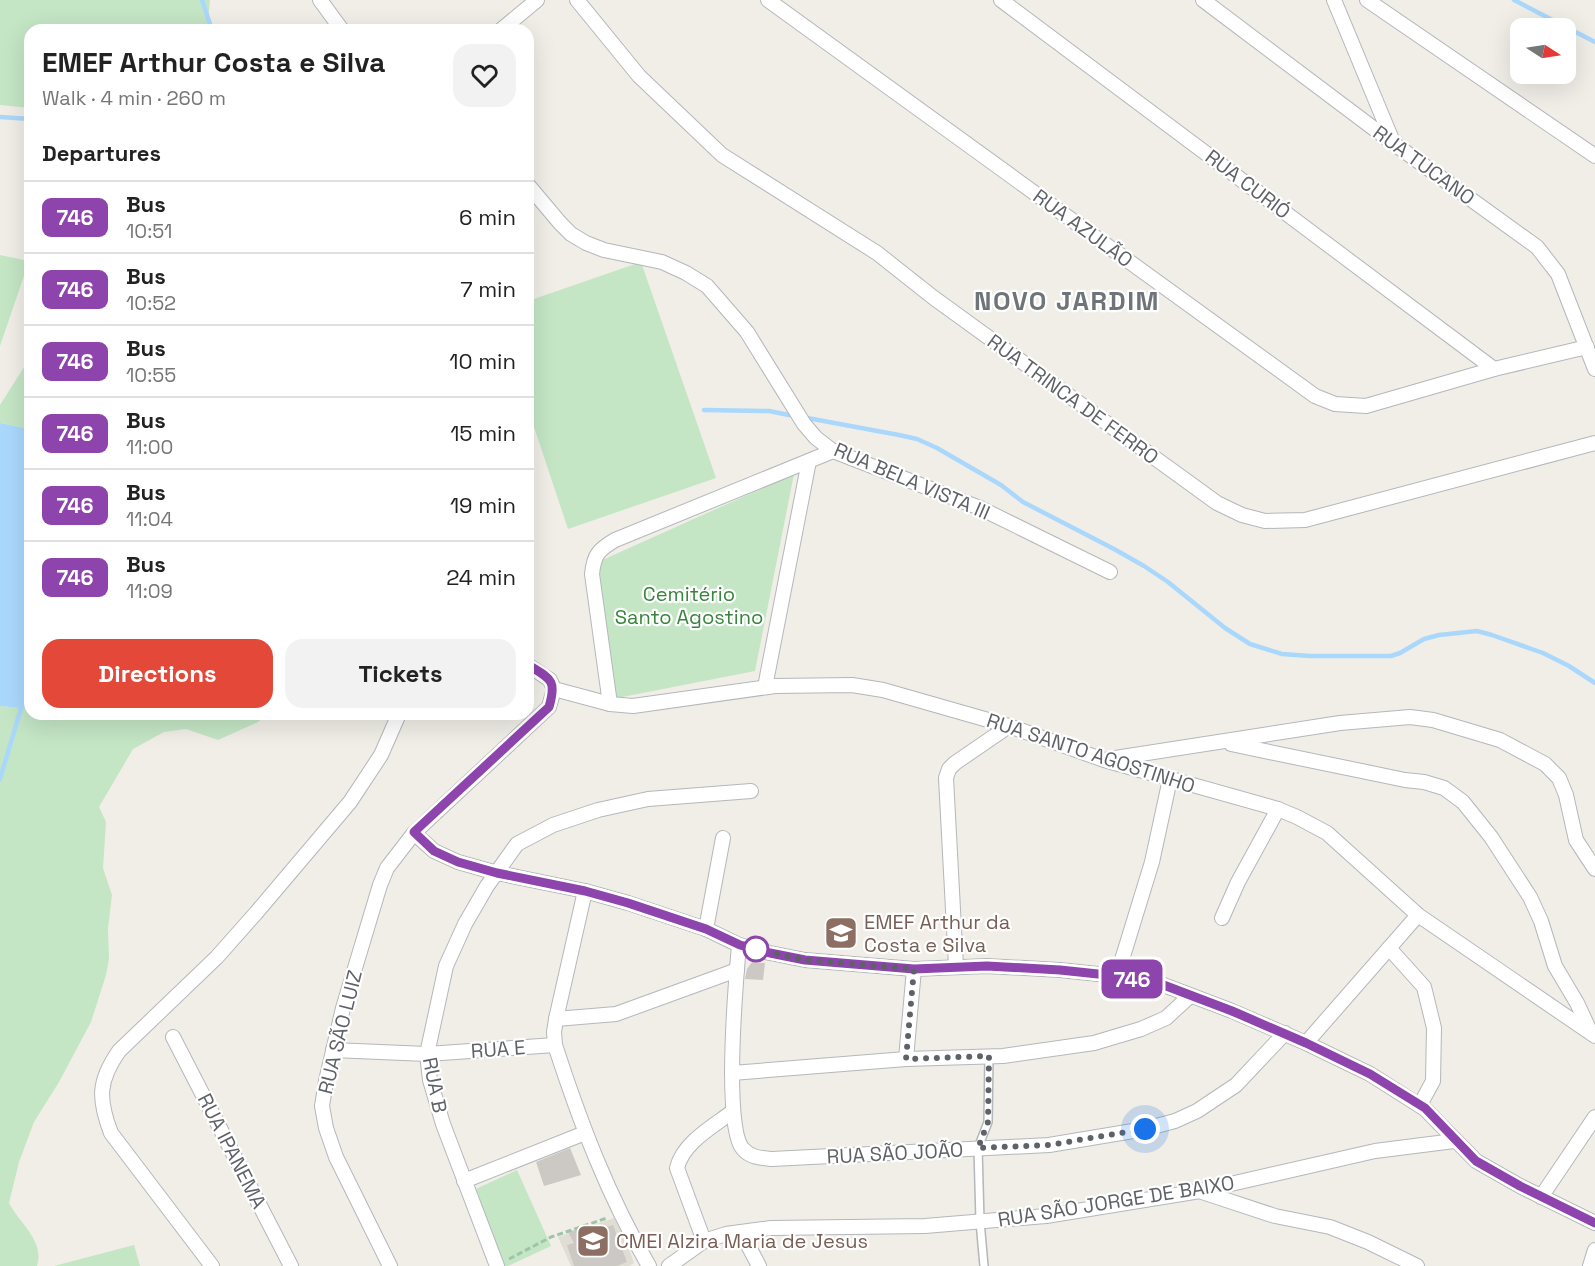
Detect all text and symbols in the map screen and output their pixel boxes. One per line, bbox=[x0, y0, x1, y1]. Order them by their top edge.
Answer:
north arrow bbox=[1510, 18, 1576, 84]
map controls bbox=[1510, 18, 1576, 84]
text: EMEF Arthur Costa e Silva bbox=[42, 44, 385, 80]
button: heart bbox=[453, 44, 516, 107]
text: Walk · 4 min · 260 m bbox=[42, 85, 226, 111]
street label: RUA TUCANO bbox=[1368, 119, 1480, 211]
text: Departures bbox=[42, 139, 161, 167]
street label: RUA CURIÓ bbox=[1200, 143, 1296, 225]
street label: RUA AZULÃO bbox=[1028, 183, 1138, 273]
text: Bus bbox=[126, 190, 166, 218]
text: 6 min bbox=[459, 203, 516, 231]
text: 746 bbox=[56, 204, 94, 231]
text: 10:51 bbox=[126, 218, 172, 244]
text: Bus bbox=[126, 262, 166, 290]
text: 7 min bbox=[460, 275, 516, 303]
text: 746 bbox=[56, 276, 94, 303]
district label: NOVO JARDIM bbox=[974, 284, 1160, 318]
text: 10:52 bbox=[126, 290, 176, 316]
street label: RUA TRINCA DE FERRO bbox=[982, 328, 1164, 470]
text: Bus bbox=[126, 334, 166, 362]
text: 10 min bbox=[449, 347, 516, 375]
text: 746 bbox=[56, 348, 94, 375]
text: 10:55 bbox=[126, 362, 176, 388]
text: Bus bbox=[126, 406, 166, 434]
text: 15 min bbox=[450, 419, 516, 447]
text: 746 bbox=[56, 420, 94, 447]
text: 11:00 bbox=[126, 434, 173, 460]
street label: RUA BELA VISTA III bbox=[830, 436, 994, 526]
text: Bus bbox=[126, 478, 166, 506]
text: 19 min bbox=[450, 491, 516, 519]
text: 746 bbox=[56, 492, 94, 519]
text: 11:04 bbox=[126, 506, 173, 532]
text: Bus bbox=[126, 550, 166, 578]
text: 24 min bbox=[446, 563, 516, 591]
text: 746 bbox=[56, 564, 94, 591]
text: 11:09 bbox=[126, 578, 173, 604]
park label: Cemitério Santo Agostino bbox=[615, 581, 763, 630]
button: Directions bbox=[42, 639, 273, 708]
button: Tickets bbox=[285, 639, 516, 708]
street label: RUA SANTO AGOSTINHO bbox=[983, 707, 1199, 799]
place label: EMEF Arthur da Costa e Silva bbox=[864, 909, 1010, 958]
school or university icon: EMEF Arthur da Costa e Silva bbox=[823, 915, 859, 951]
unlabelled marker bbox=[743, 936, 769, 962]
line badge: 746 bbox=[1098, 960, 1166, 998]
text: 746 bbox=[1113, 966, 1151, 993]
street label: RUA SÃO LUIZ bbox=[312, 967, 368, 1097]
street label: RUA E bbox=[470, 1034, 526, 1064]
street label: RUA B bbox=[417, 1055, 453, 1115]
street label: RUA IPANEMA bbox=[192, 1089, 272, 1213]
your location bbox=[1130, 1114, 1160, 1144]
street label: RUA SÃO JOÃO bbox=[826, 1136, 964, 1170]
street label: RUA SÃO JORGE DE BAIXO bbox=[996, 1169, 1236, 1233]
school or university icon: CMEI Alzira Maria de Jesus bbox=[575, 1223, 611, 1259]
place label: CMEI Alzira Maria de Jesus bbox=[616, 1228, 868, 1254]

